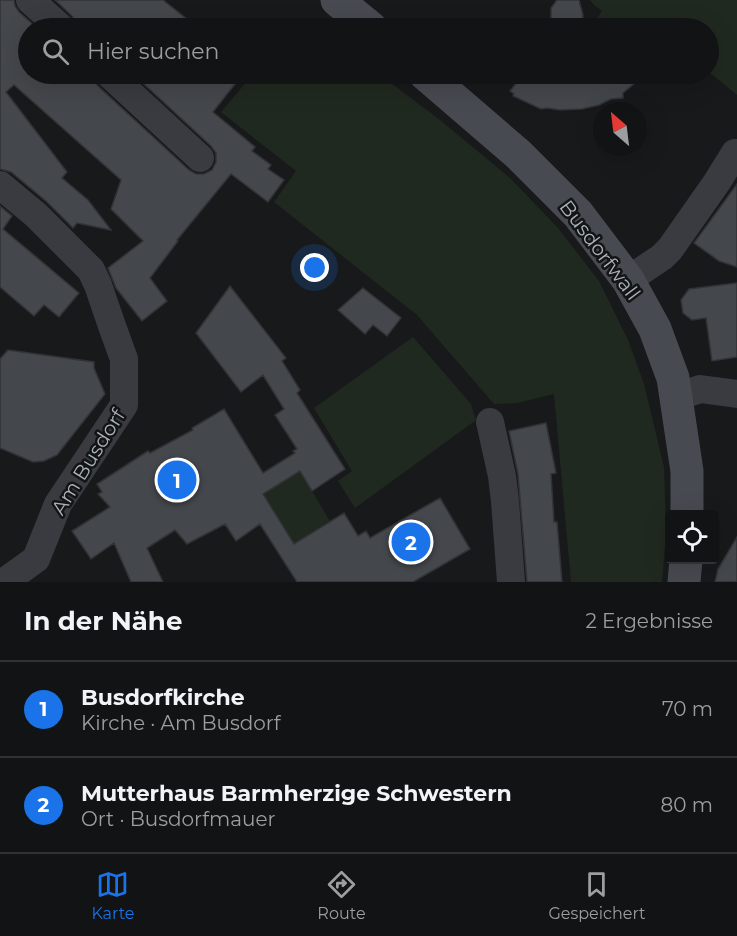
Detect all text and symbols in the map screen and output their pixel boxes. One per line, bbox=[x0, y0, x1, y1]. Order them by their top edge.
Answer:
search box bbox=[18, 18, 719, 84]
icon: search bbox=[39, 35, 72, 68]
text: Hier suchen bbox=[87, 38, 219, 65]
north arrow bbox=[593, 102, 647, 156]
street label: Busdorfwall bbox=[555, 195, 645, 305]
your location bbox=[300, 253, 329, 282]
street label: Am Busdorf bbox=[46, 404, 131, 519]
pin: 1 bbox=[158, 458, 196, 502]
map controls bbox=[665, 510, 719, 564]
button: locate bbox=[665, 510, 719, 564]
pin: 2 bbox=[392, 520, 430, 564]
text: In der Nähe bbox=[24, 605, 182, 637]
text: 2 Ergebnisse bbox=[585, 609, 713, 633]
text: Busdorfkirche bbox=[81, 684, 245, 711]
text: 1 bbox=[40, 697, 47, 721]
text: 70 m bbox=[662, 697, 713, 721]
text: Kirche · Am Busdorf bbox=[81, 711, 281, 735]
text: Mutterhaus Barmherzige Schwestern bbox=[81, 780, 512, 807]
text: 2 bbox=[38, 793, 49, 817]
text: 80 m bbox=[661, 793, 713, 817]
text: Ort · Busdorfmauer bbox=[81, 807, 275, 831]
tab: Karte bbox=[91, 868, 135, 923]
tab: Route bbox=[317, 868, 366, 923]
tab: Gespeichert bbox=[548, 868, 646, 923]

